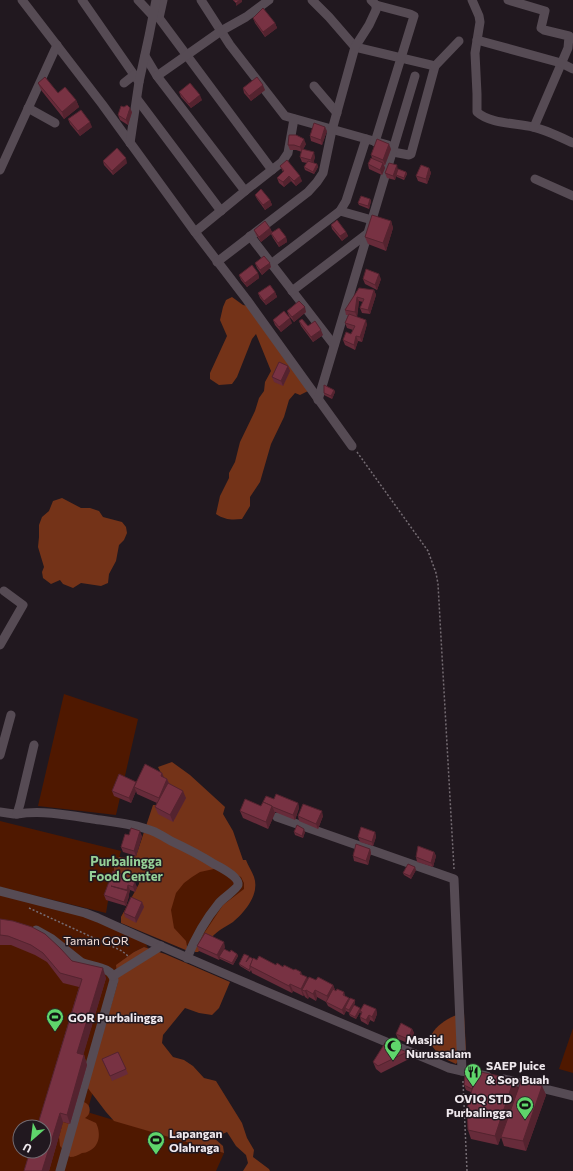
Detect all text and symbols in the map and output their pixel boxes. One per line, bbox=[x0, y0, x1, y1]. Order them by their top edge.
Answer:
district label: Purbalingga Food Center bbox=[89, 853, 164, 884]
park label: Taman GOR bbox=[63, 933, 129, 947]
sports icon: GOR Purbalingga bbox=[45, 1007, 65, 1032]
place label: GOR Purbalingga bbox=[68, 1010, 163, 1024]
place label: Masjid Nurussalam bbox=[406, 1032, 471, 1060]
mosque icon: Masjid Nurussalam bbox=[383, 1036, 403, 1061]
place label: SAEP Juice & Sop Buah bbox=[486, 1058, 549, 1086]
restaurant icon: SAEP Juice & Sop Buah bbox=[463, 1062, 483, 1087]
place label: OVIQ STD Purbalingga bbox=[446, 1091, 512, 1119]
sports icon: OVIQ STD Purbalingga bbox=[515, 1095, 535, 1120]
north arrow bbox=[12, 1119, 52, 1159]
place label: Lapangan Olahraga bbox=[169, 1126, 223, 1154]
sports icon: Lapangan Olahraga bbox=[146, 1130, 166, 1155]
text: U bbox=[20, 1141, 34, 1156]

